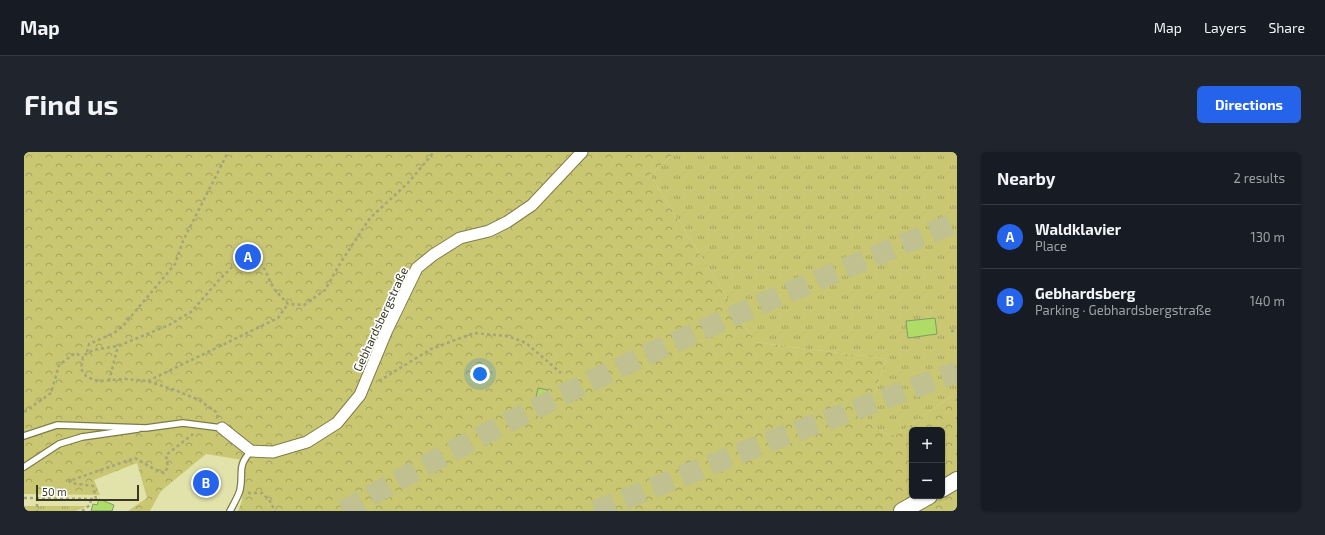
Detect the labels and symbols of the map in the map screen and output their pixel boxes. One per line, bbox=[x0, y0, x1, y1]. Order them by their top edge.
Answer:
pin: A bbox=[235, 242, 261, 272]
street label: Gebhardsbergstraße bbox=[350, 265, 410, 373]
your location bbox=[470, 364, 490, 384]
pin: B bbox=[193, 468, 219, 498]
scale bar bbox=[36, 483, 139, 502]

